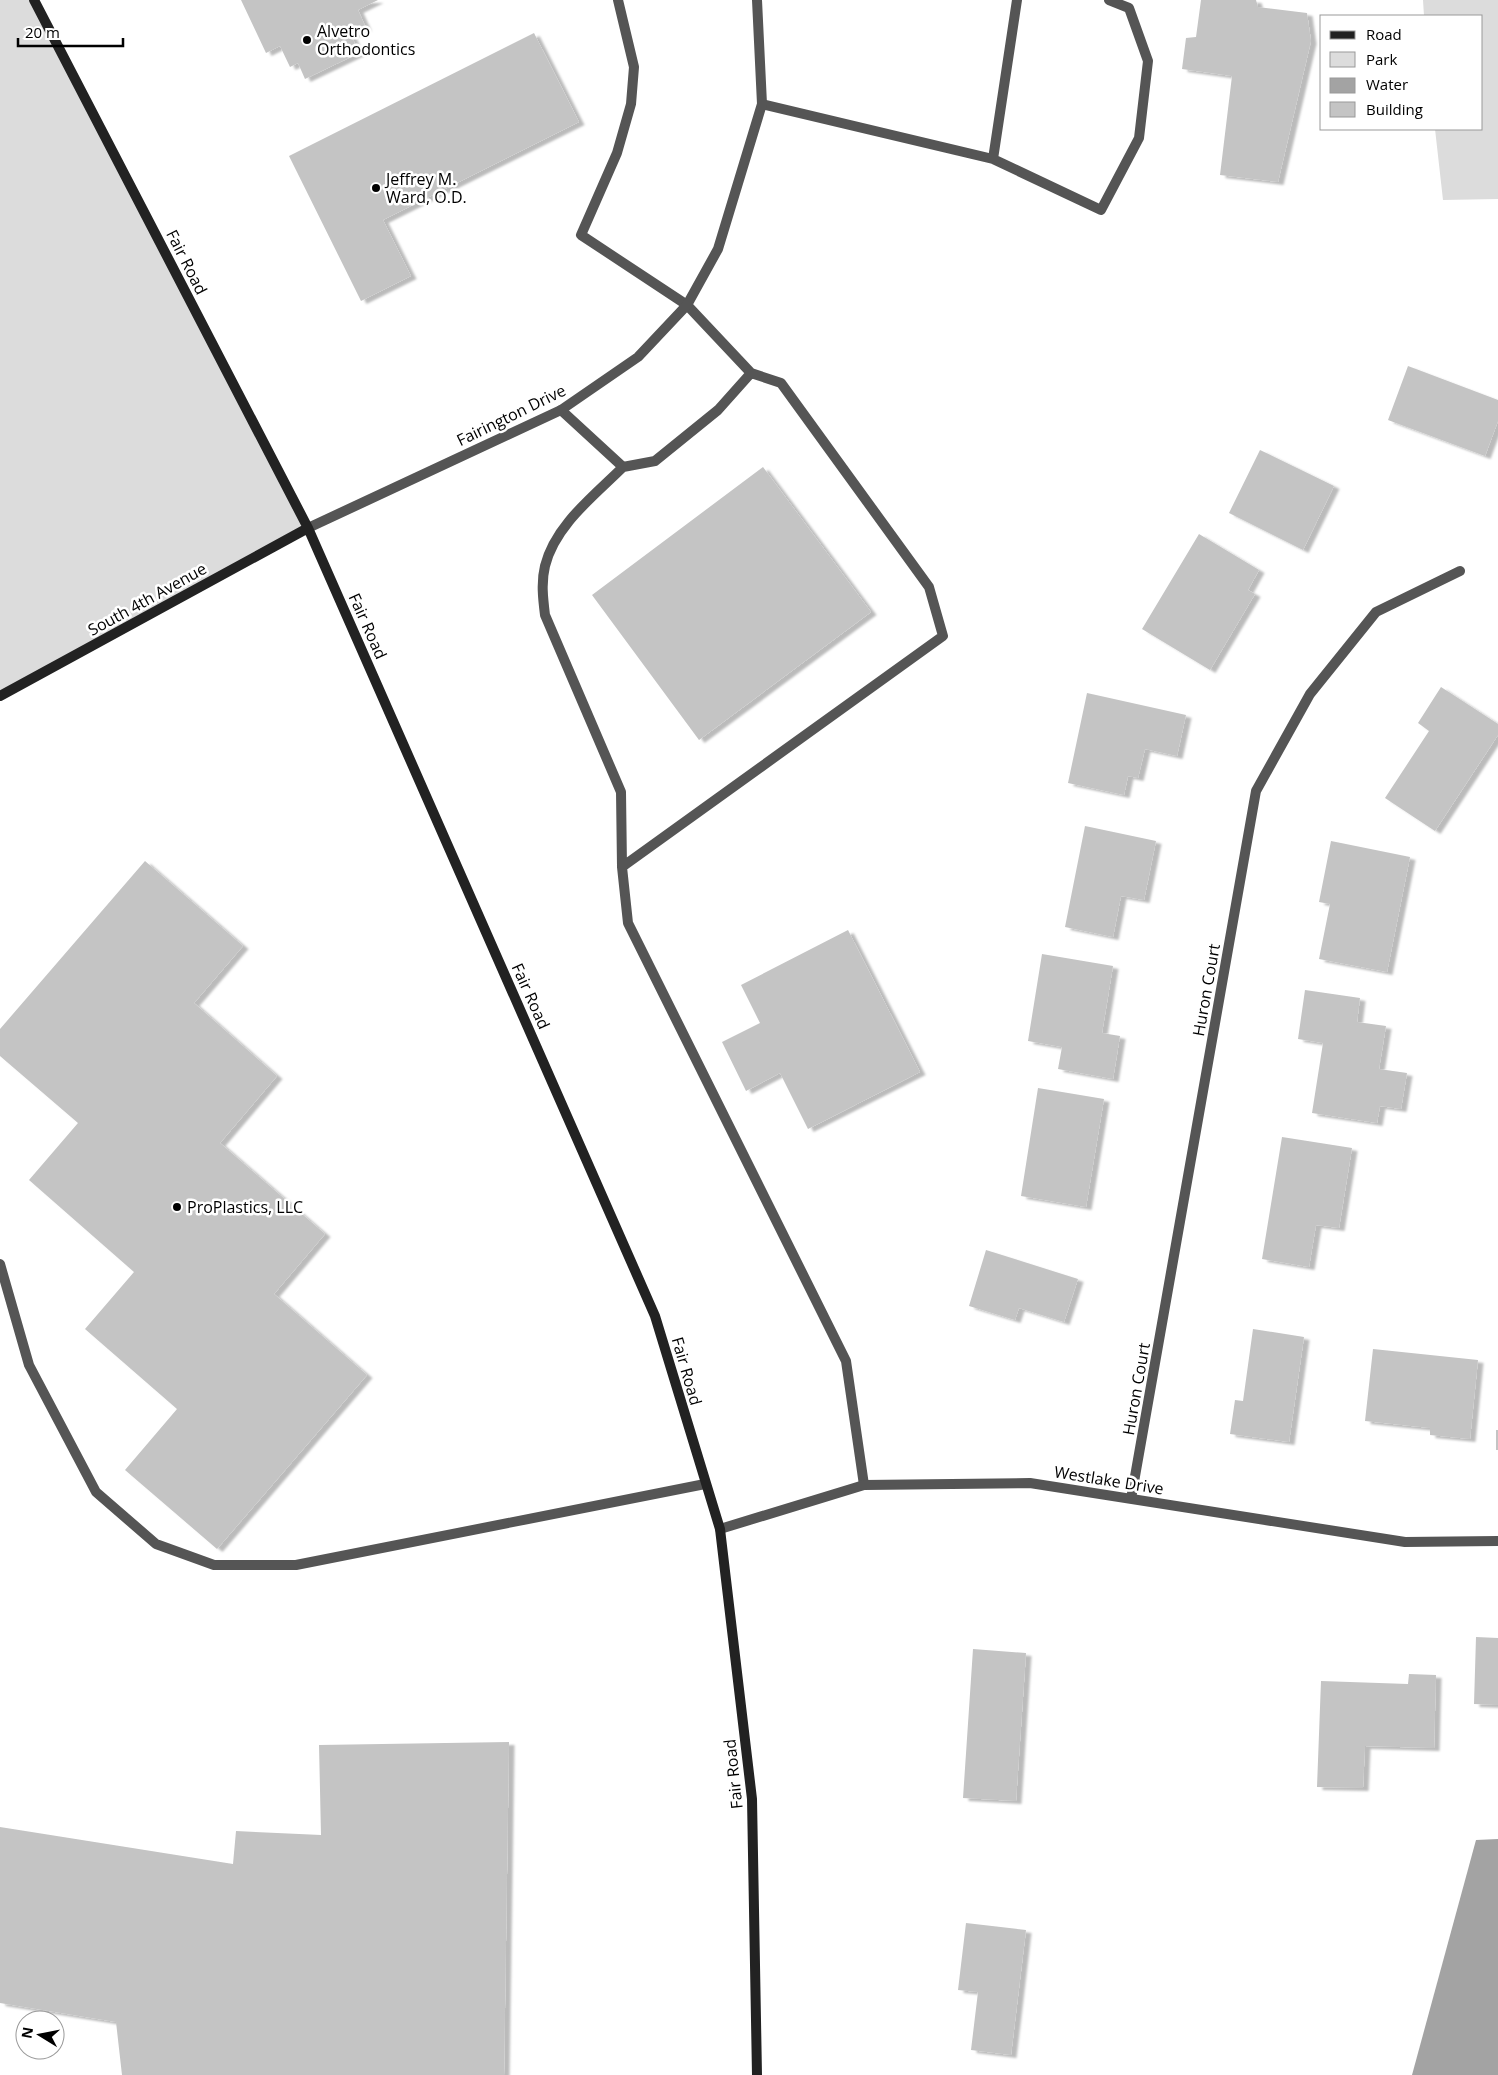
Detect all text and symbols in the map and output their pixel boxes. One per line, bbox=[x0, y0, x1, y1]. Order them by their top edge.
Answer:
scale bar bbox=[18, 15, 122, 47]
legend bbox=[1320, 15, 1483, 130]
place label: Alvetro Orthodontics bbox=[317, 20, 415, 60]
text: 20 m bbox=[25, 22, 60, 42]
text: Road bbox=[1366, 24, 1402, 44]
marker: Alvetro Orthodontics bbox=[301, 34, 313, 46]
text: Park bbox=[1366, 49, 1397, 69]
text: Water bbox=[1366, 74, 1408, 94]
text: Building bbox=[1366, 99, 1423, 119]
place label: Jeffrey M. Ward, O.D. bbox=[384, 168, 467, 208]
marker: Jeffrey M. Ward, O.D. bbox=[370, 182, 382, 194]
street label: Fair Road bbox=[161, 226, 213, 298]
street label: Fairington Drive bbox=[453, 379, 569, 451]
street label: South 4th Avenue bbox=[84, 557, 210, 641]
street label: Fair Road bbox=[344, 590, 392, 662]
street label: Huron Court bbox=[1187, 942, 1225, 1038]
street label: Fair Road bbox=[507, 960, 555, 1032]
place label: ProPlastics, LLC bbox=[187, 1196, 303, 1218]
marker: ProPlastics, LLC bbox=[171, 1201, 183, 1213]
street label: Fair Road bbox=[667, 1334, 707, 1408]
street label: Huron Court bbox=[1117, 1341, 1155, 1437]
street label: Westlake Drive bbox=[1053, 1460, 1165, 1500]
street label: Fair Road bbox=[718, 1738, 748, 1810]
north arrow bbox=[15, 2010, 65, 2060]
text: N bbox=[16, 2025, 37, 2040]

